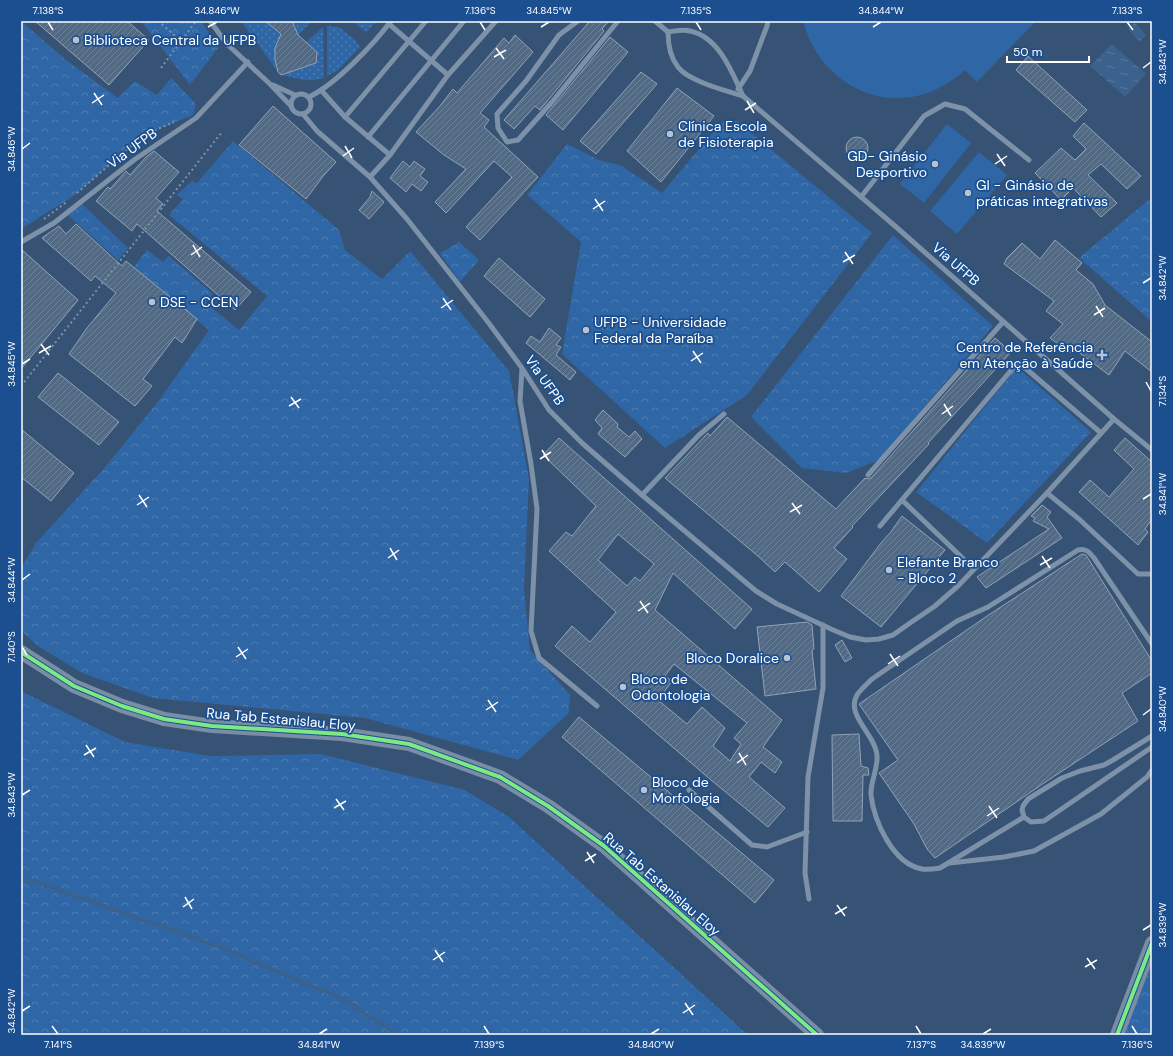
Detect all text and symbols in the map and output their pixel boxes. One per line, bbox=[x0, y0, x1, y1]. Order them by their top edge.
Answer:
text: 7.138°S bbox=[33, 4, 64, 17]
text: 34.846°W bbox=[194, 4, 240, 17]
text: 7.136°S bbox=[464, 4, 496, 17]
text: 34.845°W bbox=[526, 4, 572, 17]
text: 7.135°S bbox=[681, 4, 712, 17]
text: 34.844°W bbox=[858, 4, 904, 17]
text: 7.133°S bbox=[1112, 4, 1143, 17]
place label: Biblioteca Central da UFPB bbox=[84, 31, 256, 49]
marker: Biblioteca Central da UFPB bbox=[71, 35, 81, 45]
scale bar bbox=[1007, 38, 1089, 64]
text: 34.843°W bbox=[1156, 39, 1169, 85]
text: 50 m bbox=[1013, 44, 1042, 60]
place label: Clínica Escola de Fisioterapia bbox=[678, 117, 774, 151]
street label: Via UFPB bbox=[104, 124, 160, 172]
text: 34.846°W bbox=[5, 126, 18, 172]
marker: Clínica Escola de Fisioterapia bbox=[665, 129, 675, 139]
place label: GD- Ginásio Desportivo bbox=[847, 147, 927, 181]
marker: GD- Ginásio Desportivo bbox=[930, 159, 940, 169]
place label: GI - Ginásio de práticas integrativas bbox=[976, 176, 1108, 210]
marker: GI - Ginásio de práticas integrativas bbox=[963, 188, 973, 198]
street label: Via UFPB bbox=[928, 238, 984, 290]
text: 34.842°W bbox=[1156, 255, 1169, 300]
place label: DSE - CCEN bbox=[160, 293, 238, 311]
marker: DSE - CCEN bbox=[147, 297, 157, 307]
place label: UFPB - Universidade Federal da Paraíba bbox=[594, 313, 727, 347]
marker: UFPB - Universidade Federal da Paraíba bbox=[581, 325, 591, 335]
place label: Centro de Referência em Atenção à Saúde bbox=[956, 338, 1093, 372]
text: 34.845°W bbox=[5, 341, 18, 387]
marker: Centro de Referência em Atenção à Saúde bbox=[1096, 349, 1108, 361]
street label: Via UFPB bbox=[521, 351, 569, 409]
text: 7.134°S bbox=[1156, 375, 1169, 406]
text: 34.841°W bbox=[1156, 473, 1169, 515]
place label: Elefante Branco - Bloco 2 bbox=[897, 553, 999, 587]
text: 34.844°W bbox=[5, 557, 18, 603]
marker: Elefante Branco - Bloco 2 bbox=[884, 565, 894, 575]
text: 7.140°S bbox=[5, 631, 18, 663]
place label: Bloco Doralice bbox=[686, 649, 779, 667]
marker: Bloco Doralice bbox=[782, 653, 792, 663]
place label: Bloco de Odontologia bbox=[631, 670, 710, 704]
marker: Bloco de Odontologia bbox=[618, 682, 628, 692]
text: 34.840°W bbox=[1156, 686, 1169, 732]
street label: Rua Tab Estanislau Eloy bbox=[206, 704, 357, 735]
text: 34.843°W bbox=[5, 772, 18, 818]
place label: Bloco de Morfologia bbox=[652, 773, 720, 807]
marker: Bloco de Morfologia bbox=[639, 785, 649, 795]
street label: Rua Tab Estanislau Eloy bbox=[600, 828, 725, 940]
text: 34.839°W bbox=[1156, 902, 1169, 948]
text: 34.842°W bbox=[5, 988, 18, 1033]
text: 7.141°S bbox=[44, 1038, 72, 1051]
text: 34.841°W bbox=[298, 1038, 340, 1051]
text: 7.139°S bbox=[474, 1038, 505, 1051]
text: 34.840°W bbox=[628, 1038, 674, 1051]
text: 7.137°S bbox=[906, 1038, 936, 1051]
text: 34.839°W bbox=[960, 1038, 1006, 1051]
text: 7.136°S bbox=[1121, 1038, 1153, 1051]

